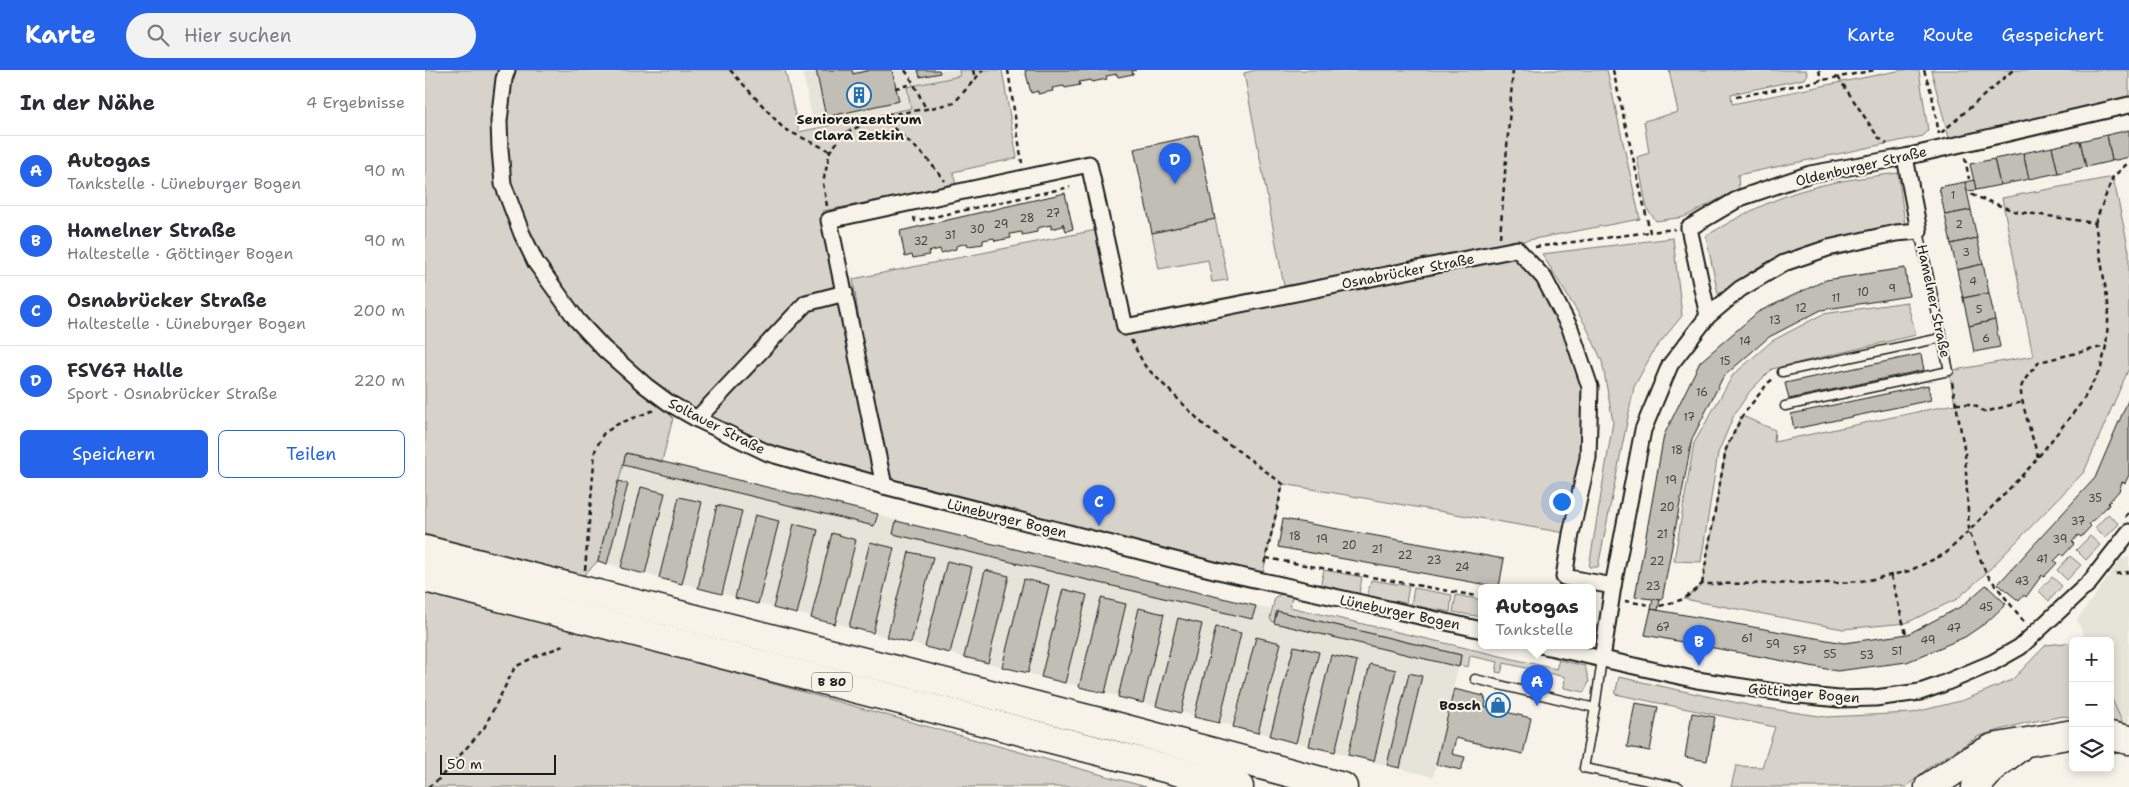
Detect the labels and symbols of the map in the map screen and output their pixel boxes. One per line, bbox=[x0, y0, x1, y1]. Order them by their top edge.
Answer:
building icon: Seniorenzentrum Clara Zetkin bbox=[846, 82, 872, 108]
place label: Seniorenzentrum Clara Zetkin bbox=[796, 110, 922, 144]
street label: Oldenburger Straße bbox=[1794, 142, 1929, 190]
pin: D bbox=[1159, 143, 1191, 184]
house number: 1 bbox=[1951, 188, 1955, 203]
house number: 27 bbox=[1046, 206, 1061, 221]
house number: 28 bbox=[1019, 211, 1035, 226]
house number: 29 bbox=[994, 217, 1008, 232]
house number: 2 bbox=[1955, 217, 1963, 232]
house number: 30 bbox=[969, 222, 985, 237]
house number: 31 bbox=[944, 228, 956, 243]
house number: 32 bbox=[914, 234, 928, 249]
street label: Hamelner Straße bbox=[1913, 243, 1955, 359]
house number: 3 bbox=[1962, 245, 1970, 260]
street label: Osnabrücker Straße bbox=[1340, 249, 1476, 293]
house number: 4 bbox=[1969, 274, 1977, 289]
house number: 9 bbox=[1888, 281, 1896, 296]
house number: 10 bbox=[1857, 285, 1869, 300]
house number: 11 bbox=[1832, 291, 1840, 306]
house number: 12 bbox=[1795, 301, 1807, 316]
house number: 5 bbox=[1976, 302, 1983, 317]
house number: 13 bbox=[1769, 313, 1781, 328]
house number: 6 bbox=[1982, 331, 1990, 346]
house number: 14 bbox=[1739, 334, 1751, 349]
house number: 15 bbox=[1719, 354, 1731, 369]
house number: 16 bbox=[1696, 385, 1708, 400]
street label: Soltauer Straße bbox=[665, 394, 769, 458]
house number: 17 bbox=[1683, 410, 1695, 425]
house number: 18 bbox=[1671, 443, 1683, 458]
house number: 19 bbox=[1665, 473, 1677, 488]
pin: C bbox=[1083, 485, 1115, 526]
your location bbox=[1549, 489, 1575, 515]
house number: 35 bbox=[2088, 491, 2102, 506]
street label: Lüneburger Bogen bbox=[945, 494, 1069, 542]
house number: 20 bbox=[1659, 500, 1675, 515]
house number: 37 bbox=[2071, 514, 2086, 529]
house number: 21 bbox=[1656, 527, 1668, 542]
house number: 18 bbox=[1289, 529, 1301, 544]
house number: 19 bbox=[1316, 532, 1328, 547]
house number: 39 bbox=[2053, 532, 2067, 547]
house number: 20 bbox=[1341, 538, 1357, 553]
house number: 21 bbox=[1371, 542, 1383, 557]
house number: 22 bbox=[1398, 548, 1412, 563]
house number: 41 bbox=[2036, 552, 2048, 567]
house number: 23 bbox=[1427, 553, 1441, 568]
house number: 22 bbox=[1650, 554, 1664, 569]
house number: 24 bbox=[1455, 560, 1470, 575]
house number: 43 bbox=[2015, 574, 2029, 589]
house number: 23 bbox=[1646, 579, 1660, 594]
street label: Lüneburger Bogen bbox=[1338, 590, 1462, 634]
house number: 45 bbox=[1979, 600, 1993, 615]
house number: 67 bbox=[1656, 620, 1670, 635]
house number: 47 bbox=[1947, 621, 1962, 636]
pin: B bbox=[1683, 625, 1715, 666]
house number: 61 bbox=[1741, 631, 1753, 646]
house number: 49 bbox=[1921, 633, 1935, 648]
house number: 59 bbox=[1766, 637, 1780, 652]
house number: 57 bbox=[1793, 643, 1807, 658]
house number: 51 bbox=[1892, 644, 1902, 659]
house number: 55 bbox=[1823, 647, 1837, 662]
house number: 53 bbox=[1860, 648, 1874, 663]
pin: A bbox=[1521, 665, 1553, 706]
road number: B 80 bbox=[812, 672, 852, 692]
street label: Göttinger Bogen bbox=[1747, 679, 1861, 707]
shop icon: Bosch bbox=[1485, 692, 1511, 718]
place label: Bosch bbox=[1439, 696, 1481, 714]
scale bar bbox=[440, 752, 556, 775]

